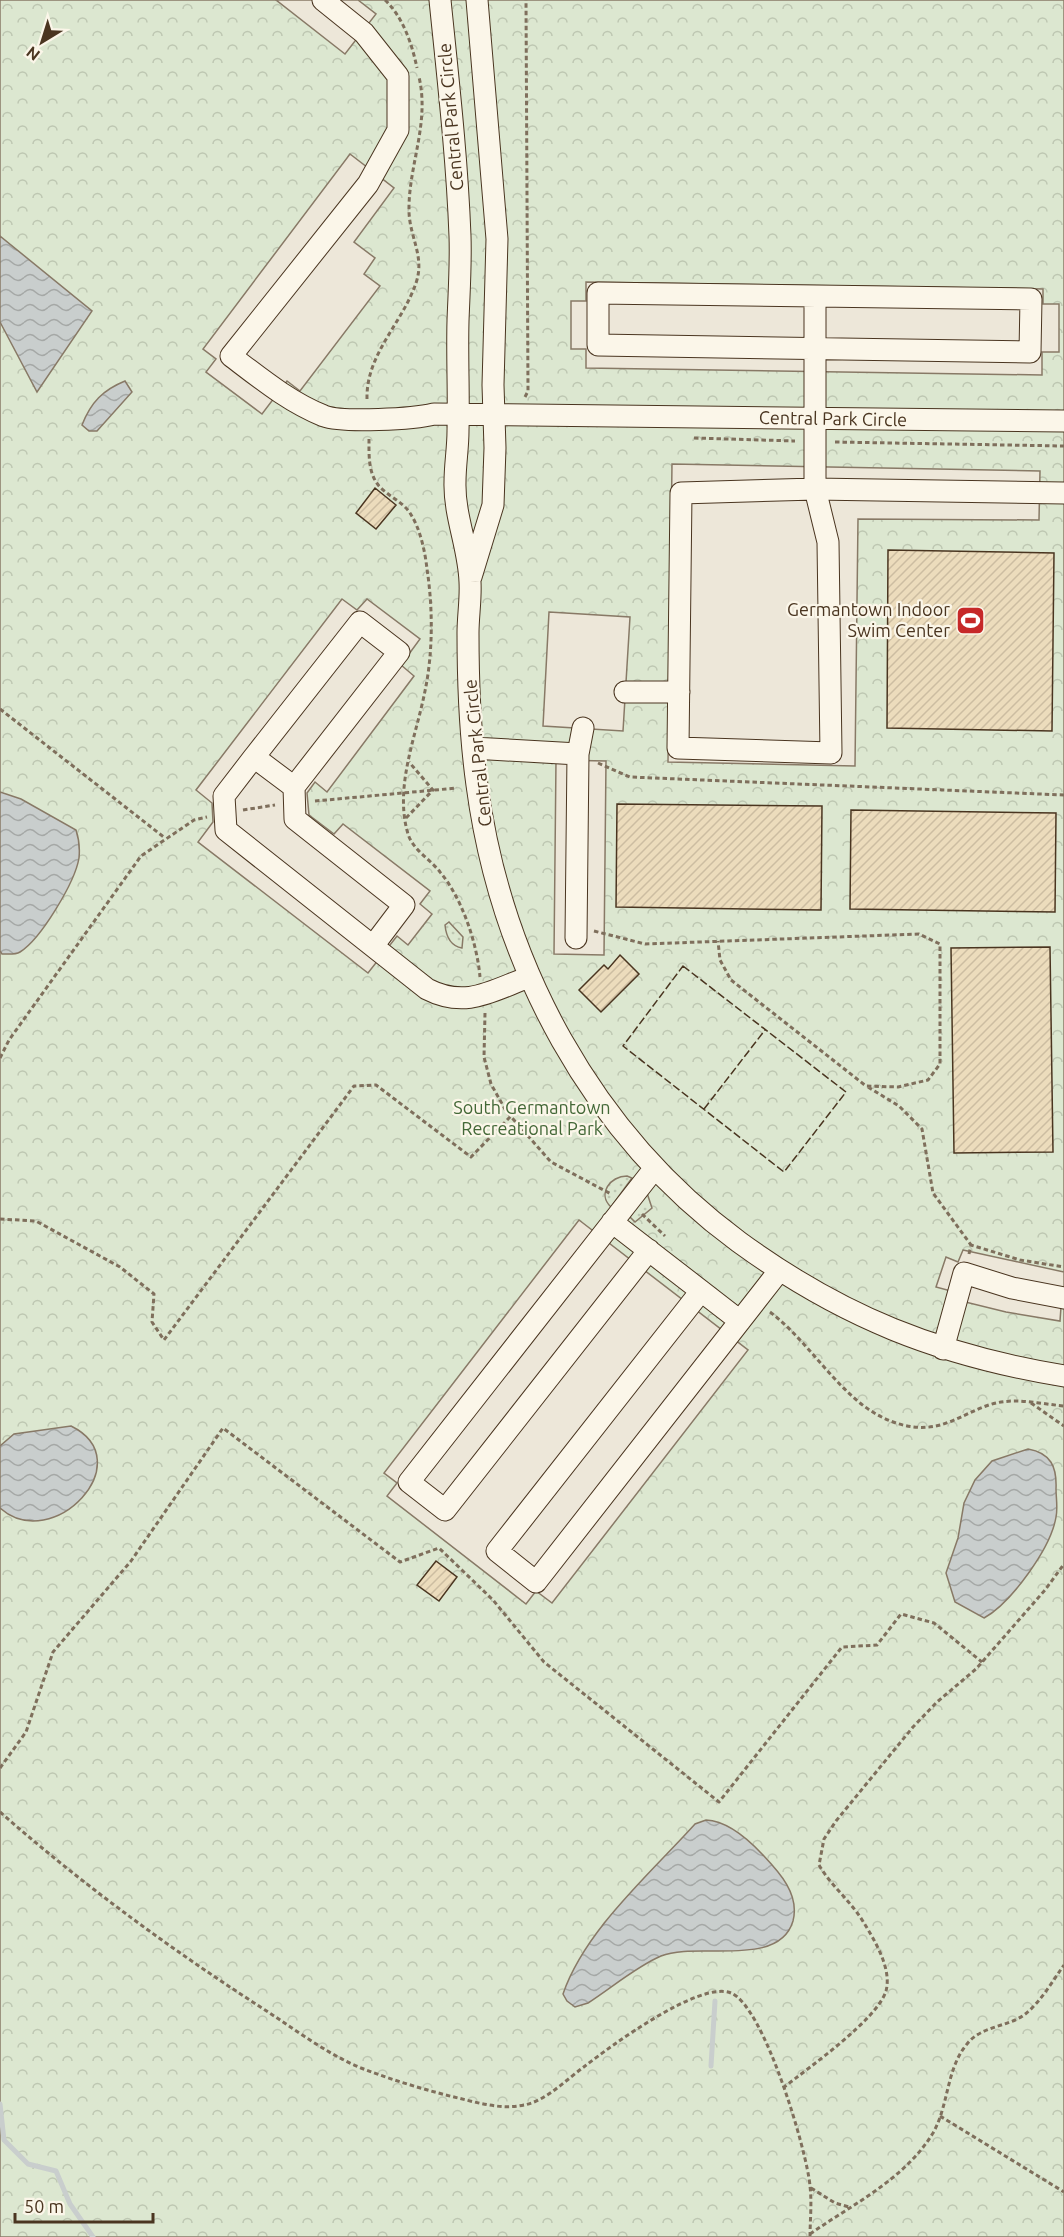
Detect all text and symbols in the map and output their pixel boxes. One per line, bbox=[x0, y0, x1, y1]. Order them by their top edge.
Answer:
north arrow bbox=[12, 12, 72, 72]
street label: Central Park Circle bbox=[434, 42, 466, 192]
text: N bbox=[23, 43, 43, 65]
street label: Central Park Circle bbox=[759, 407, 907, 429]
place label: Germantown Indoor Swim Center bbox=[787, 599, 950, 640]
sports icon: Germantown Indoor Swim Center bbox=[955, 604, 987, 636]
street label: Central Park Circle bbox=[459, 678, 495, 828]
park label: South Germantown Recreational Park bbox=[453, 1097, 611, 1138]
scale bar bbox=[15, 2186, 153, 2224]
text: 50 m bbox=[24, 2196, 64, 2216]

